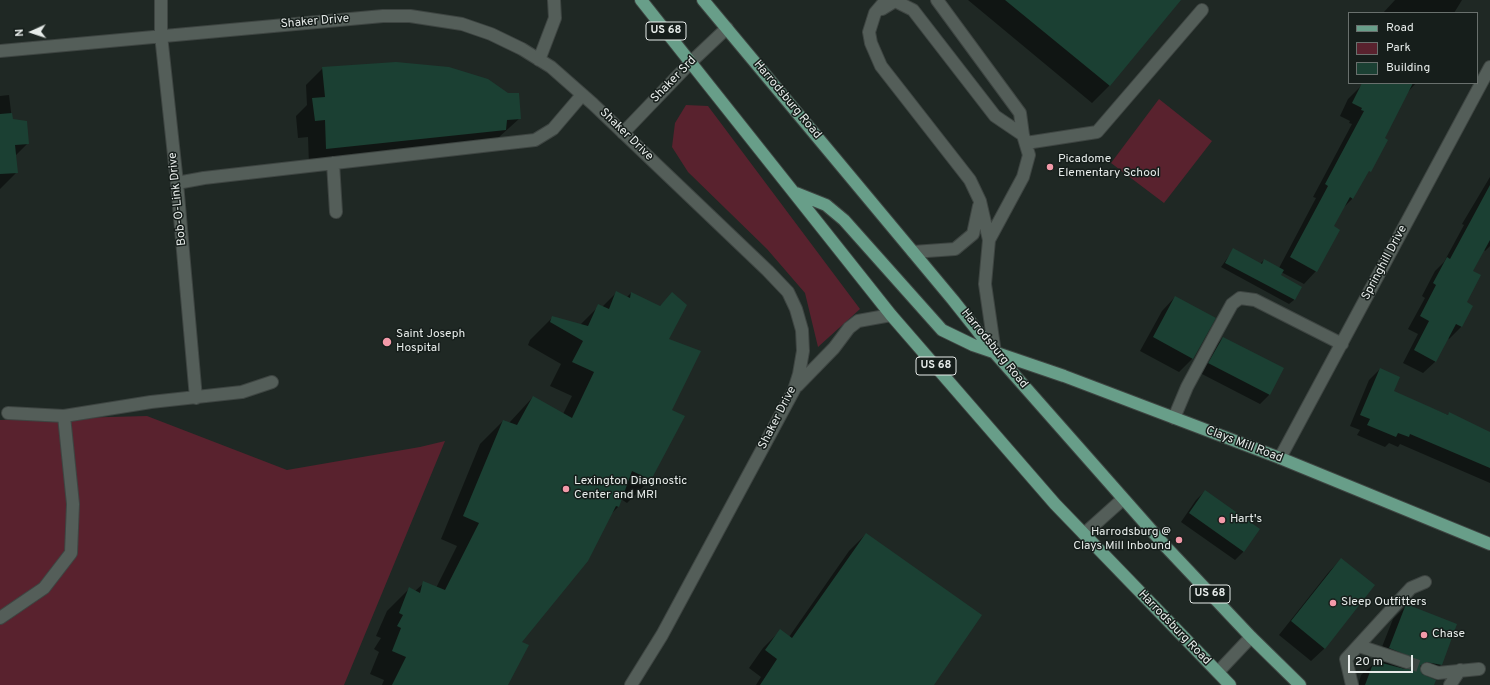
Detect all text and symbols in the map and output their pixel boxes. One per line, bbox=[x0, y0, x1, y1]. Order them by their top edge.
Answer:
north arrow bbox=[12, 12, 52, 52]
street label: Shaker Drive bbox=[280, 12, 350, 32]
legend bbox=[1348, 12, 1478, 84]
text: Road bbox=[1386, 20, 1414, 36]
road number: US 68 bbox=[646, 22, 686, 40]
text: N bbox=[13, 28, 27, 37]
text: Park bbox=[1386, 40, 1411, 56]
street label: Shaker Srd bbox=[648, 54, 700, 106]
street label: Harrodsburg Road bbox=[750, 58, 824, 142]
text: Building bbox=[1386, 60, 1430, 76]
street label: Shaker Drive bbox=[596, 106, 656, 164]
street label: Bob-O-Link Drive bbox=[166, 152, 190, 246]
place label: Picadome Elementary School bbox=[1058, 153, 1160, 181]
marker: Picadome Elementary School bbox=[1045, 162, 1055, 172]
street label: Springhill Drive bbox=[1359, 223, 1411, 303]
street label: Harrodsburg Road bbox=[958, 306, 1030, 392]
place label: Saint Joseph Hospital bbox=[396, 328, 465, 356]
marker: Saint Joseph Hospital bbox=[381, 336, 393, 348]
road number: US 68 bbox=[916, 357, 956, 375]
street label: Shaker Drive bbox=[756, 384, 800, 452]
street label: Clays Mill Road bbox=[1203, 424, 1285, 466]
place label: Lexington Diagnostic Center and MRI bbox=[574, 475, 687, 503]
marker: Lexington Diagnostic Center and MRI bbox=[561, 484, 571, 494]
place label: Hart's bbox=[1230, 513, 1262, 527]
marker: Hart's bbox=[1217, 515, 1227, 525]
place label: Harrodsburg @ Clays Mill Inbound bbox=[1073, 526, 1171, 554]
marker: Harrodsburg @ Clays Mill Inbound bbox=[1174, 535, 1184, 545]
road number: US 68 bbox=[1190, 585, 1230, 603]
street label: Harrodsburg Road bbox=[1135, 588, 1213, 668]
place label: Sleep Outfitters bbox=[1341, 596, 1427, 610]
marker: Sleep Outfitters bbox=[1328, 598, 1338, 608]
place label: Chase bbox=[1432, 628, 1465, 642]
marker: Chase bbox=[1419, 630, 1429, 640]
scale bar bbox=[1350, 647, 1415, 673]
text: 20 m bbox=[1355, 654, 1383, 670]

